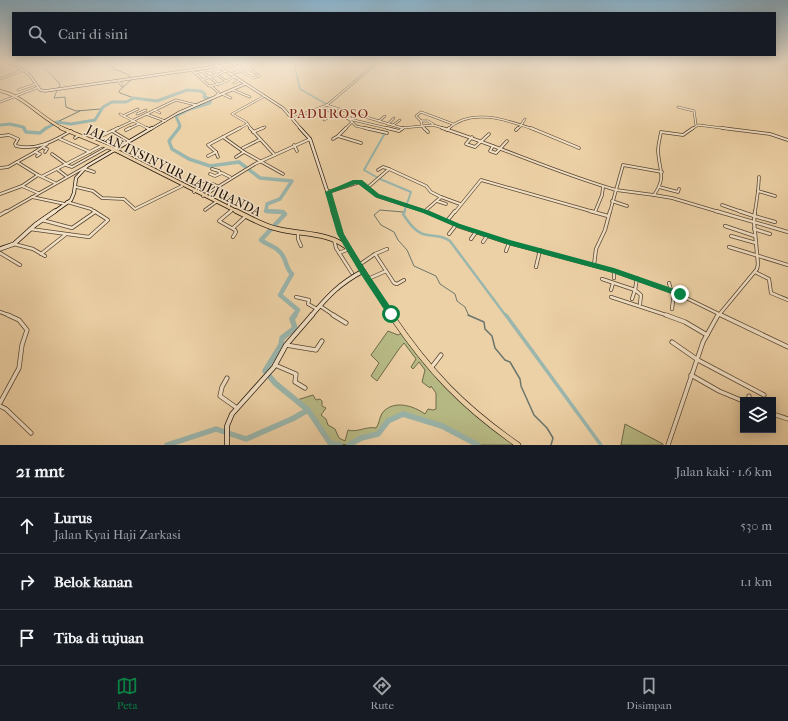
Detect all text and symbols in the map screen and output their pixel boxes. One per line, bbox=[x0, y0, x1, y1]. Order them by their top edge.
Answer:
search box bbox=[12, 12, 776, 56]
icon: search bbox=[26, 23, 48, 45]
text: Cari di sini bbox=[58, 25, 128, 43]
district label: PADUROSO bbox=[289, 106, 369, 121]
street label: JALAN INSINYUR HAJI JUANDA bbox=[83, 121, 264, 220]
route end bbox=[671, 285, 689, 303]
route start bbox=[382, 305, 400, 323]
map controls bbox=[740, 397, 776, 433]
button: layers bbox=[740, 397, 776, 433]
text: 21 mnt bbox=[16, 461, 64, 481]
text: Jalan kaki · 1.6 km bbox=[676, 464, 772, 479]
text: Lurus bbox=[54, 509, 92, 527]
icon: ahead bbox=[16, 515, 38, 537]
text: 530 m bbox=[740, 518, 772, 533]
text: Jalan Kyai Haji Zarkasi bbox=[54, 527, 181, 542]
icon: right bbox=[16, 571, 38, 593]
text: Belok kanan bbox=[54, 573, 133, 591]
text: 1.1 km bbox=[740, 574, 772, 589]
icon: arrive bbox=[16, 627, 38, 649]
text: Tiba di tujuan bbox=[54, 629, 144, 647]
tab: Peta bbox=[116, 675, 138, 712]
tab: Rute bbox=[371, 675, 394, 712]
tab: Disimpan bbox=[626, 675, 672, 712]

